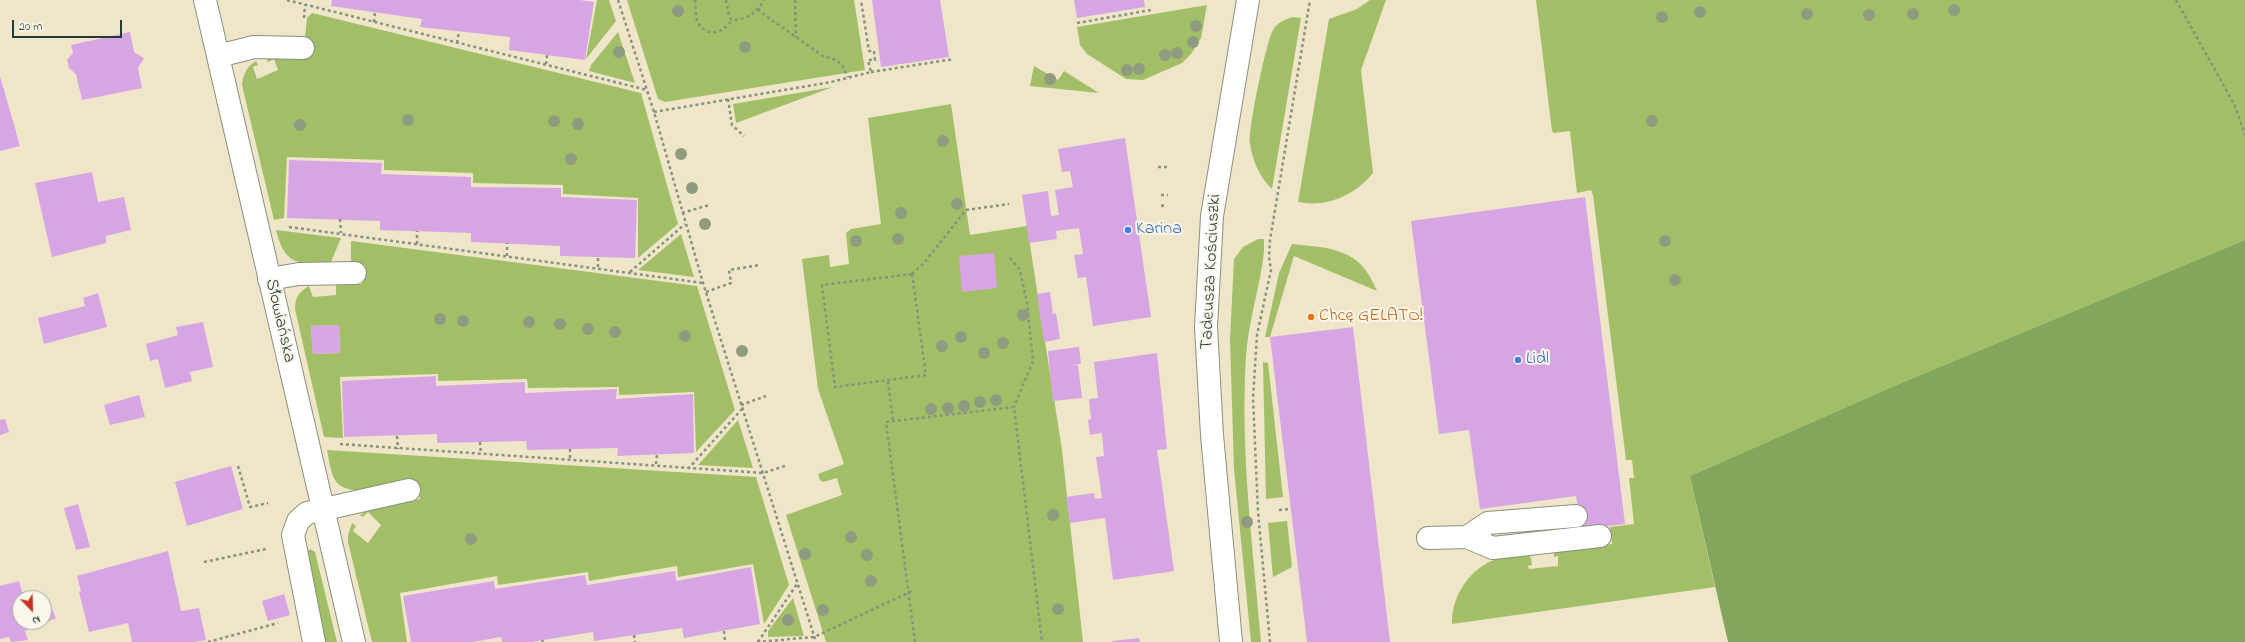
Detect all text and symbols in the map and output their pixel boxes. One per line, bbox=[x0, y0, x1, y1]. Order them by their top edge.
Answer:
scale bar bbox=[14, 12, 124, 38]
text: 20 m bbox=[19, 18, 42, 36]
street label: Tadeusza Kościuszki bbox=[1197, 194, 1227, 350]
place label: Karina bbox=[1136, 219, 1182, 241]
marker: Karina bbox=[1123, 225, 1133, 235]
street label: Słowiańska bbox=[259, 277, 299, 365]
place label: Chcę GELATO! bbox=[1319, 306, 1423, 328]
marker: Chcę GELATO! bbox=[1306, 312, 1316, 322]
place label: Lidl bbox=[1526, 349, 1549, 371]
marker: Lidl bbox=[1513, 355, 1523, 365]
north arrow bbox=[12, 590, 52, 630]
text: N bbox=[30, 611, 43, 629]

